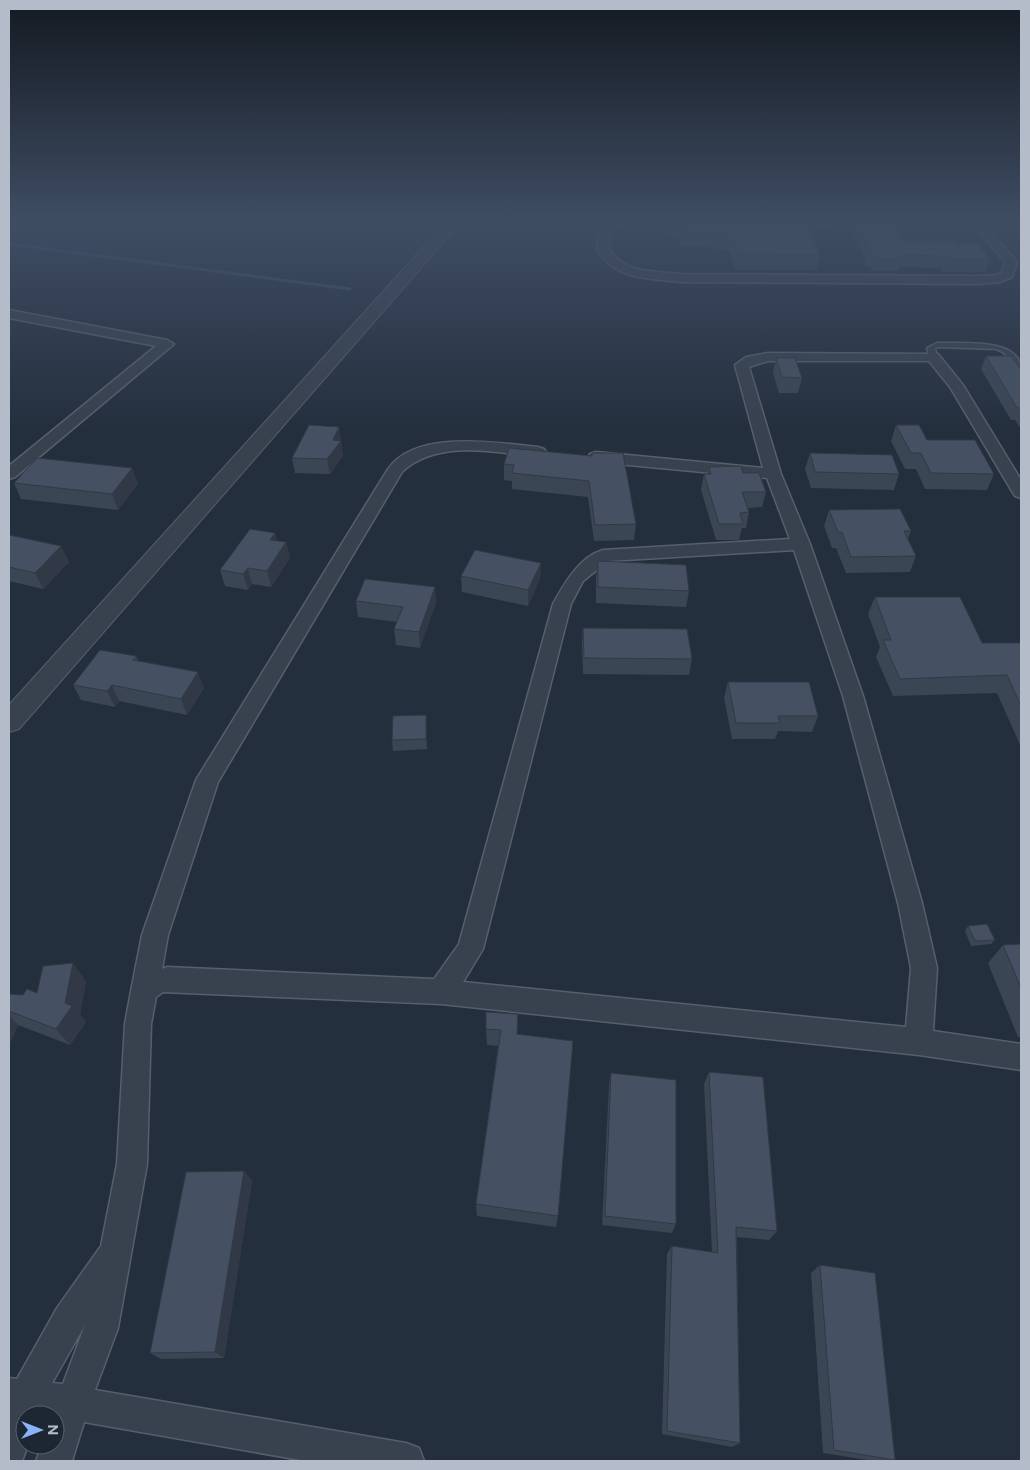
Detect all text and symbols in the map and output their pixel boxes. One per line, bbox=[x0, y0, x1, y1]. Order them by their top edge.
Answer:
north arrow bbox=[15, 1405, 65, 1455]
text: N bbox=[44, 1425, 61, 1435]

